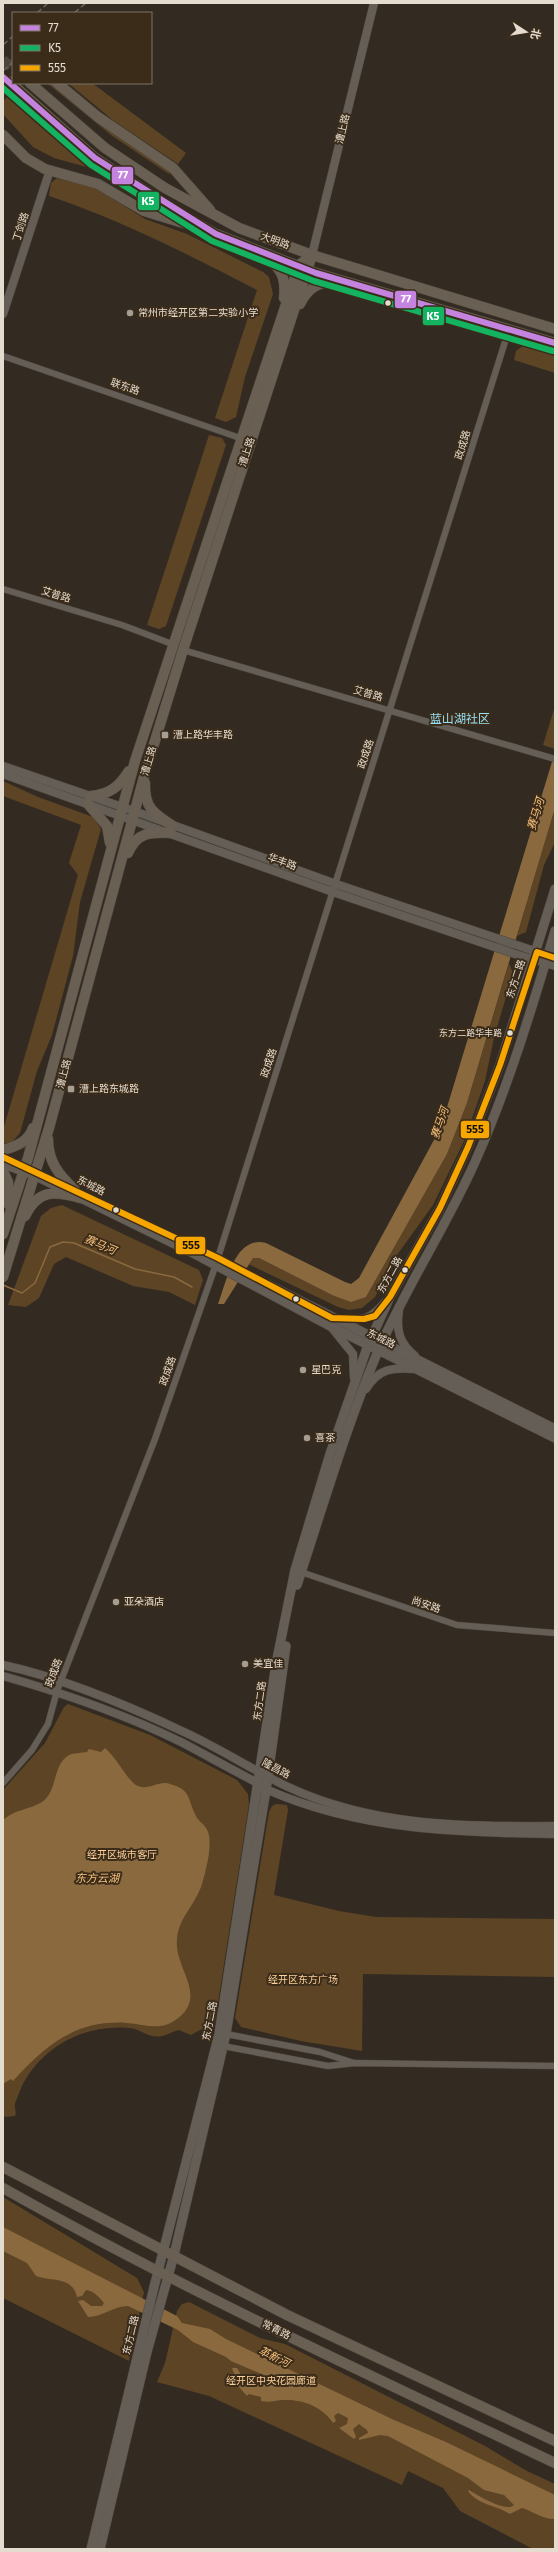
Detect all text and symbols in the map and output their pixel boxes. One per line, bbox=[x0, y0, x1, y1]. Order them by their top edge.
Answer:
legend bbox=[12, 12, 152, 84]
north arrow bbox=[506, 12, 546, 52]
text: 77 bbox=[48, 21, 59, 35]
text: 北 bbox=[528, 27, 543, 41]
text: K5 bbox=[48, 41, 61, 55]
text: 555 bbox=[48, 61, 66, 75]
street label: 漕上路 bbox=[334, 113, 352, 145]
line badge: 77 bbox=[111, 166, 134, 185]
text: 77 bbox=[118, 169, 128, 182]
line badge: K5 bbox=[137, 191, 160, 211]
text: K5 bbox=[142, 195, 155, 208]
street label: 丁剑路 bbox=[11, 211, 31, 243]
street label: 大明路 bbox=[259, 230, 291, 252]
line badge: 77 bbox=[394, 290, 417, 309]
text: 77 bbox=[401, 293, 411, 306]
unlabelled marker bbox=[383, 298, 393, 308]
line badge: K5 bbox=[422, 306, 445, 326]
place label: 常州市经开区第二实验小学 bbox=[138, 307, 258, 319]
marker: 常州市经开区第二实验小学 bbox=[125, 308, 135, 318]
text: K5 bbox=[427, 310, 440, 323]
street label: 联东路 bbox=[109, 376, 141, 398]
street label: 政成路 bbox=[453, 429, 473, 461]
street label: 漕上路 bbox=[237, 436, 257, 468]
street label: 艾普路 bbox=[40, 585, 72, 605]
street label: 艾普路 bbox=[352, 684, 384, 704]
district label: 蓝山湖社区 bbox=[430, 712, 490, 726]
place label: 漕上路华丰路 bbox=[173, 729, 233, 741]
marker: 漕上路华丰路 bbox=[160, 730, 170, 740]
street label: 政成路 bbox=[356, 738, 376, 770]
street label: 漕上路 bbox=[139, 745, 159, 777]
water label: 赛马河 bbox=[525, 794, 548, 832]
street label: 华丰路 bbox=[266, 851, 298, 873]
street label: 东方二路 bbox=[504, 958, 528, 1000]
place label: 东方二路华丰路 bbox=[439, 1027, 502, 1038]
marker: 东方二路华丰路 bbox=[505, 1028, 515, 1038]
street label: 政成路 bbox=[259, 1047, 279, 1079]
street label: 漕上路 bbox=[54, 1058, 74, 1090]
place label: 漕上路东城路 bbox=[79, 1083, 139, 1095]
marker: 漕上路东城路 bbox=[66, 1084, 76, 1094]
water label: 赛马河 bbox=[428, 1103, 452, 1141]
line badge: 555 bbox=[460, 1120, 490, 1139]
text: 555 bbox=[466, 1123, 484, 1136]
street label: 东城路 bbox=[75, 1174, 107, 1198]
unlabelled marker bbox=[111, 1205, 121, 1215]
water label: 赛马河 bbox=[82, 1233, 120, 1258]
line badge: 555 bbox=[175, 1236, 206, 1255]
text: 555 bbox=[182, 1239, 200, 1252]
street label: 东方二路 bbox=[375, 1255, 405, 1295]
unlabelled marker bbox=[400, 1265, 410, 1275]
unlabelled marker bbox=[291, 1294, 301, 1304]
street label: 东城路 bbox=[365, 1327, 397, 1351]
street label: 政成路 bbox=[157, 1355, 179, 1387]
place label: 星巴克 bbox=[311, 1364, 341, 1376]
marker: 星巴克 bbox=[298, 1365, 308, 1375]
place label: 喜茶 bbox=[315, 1432, 336, 1444]
marker: 喜茶 bbox=[302, 1433, 312, 1443]
street label: 尚安路 bbox=[410, 1594, 442, 1616]
place label: 亚朵酒店 bbox=[124, 1596, 164, 1608]
marker: 亚朵酒店 bbox=[111, 1597, 121, 1607]
street label: 政成路 bbox=[43, 1657, 65, 1689]
place label: 美宜佳 bbox=[253, 1658, 283, 1670]
marker: 美宜佳 bbox=[240, 1659, 250, 1669]
street label: 东方二路 bbox=[251, 1680, 269, 1722]
street label: 隆昌路 bbox=[260, 1757, 292, 1781]
park label: 经开区城市客厅 bbox=[87, 1849, 157, 1861]
water label: 东方云湖 bbox=[75, 1872, 121, 1885]
park label: 经开区东方广场 bbox=[268, 1974, 338, 1986]
street label: 东方二路 bbox=[200, 2000, 220, 2042]
street label: 东方二路 bbox=[121, 2314, 141, 2356]
street label: 常青路 bbox=[260, 2318, 292, 2342]
water label: 革新河 bbox=[256, 2344, 293, 2371]
park label: 经开区中央花园廊道 bbox=[226, 2375, 316, 2387]

